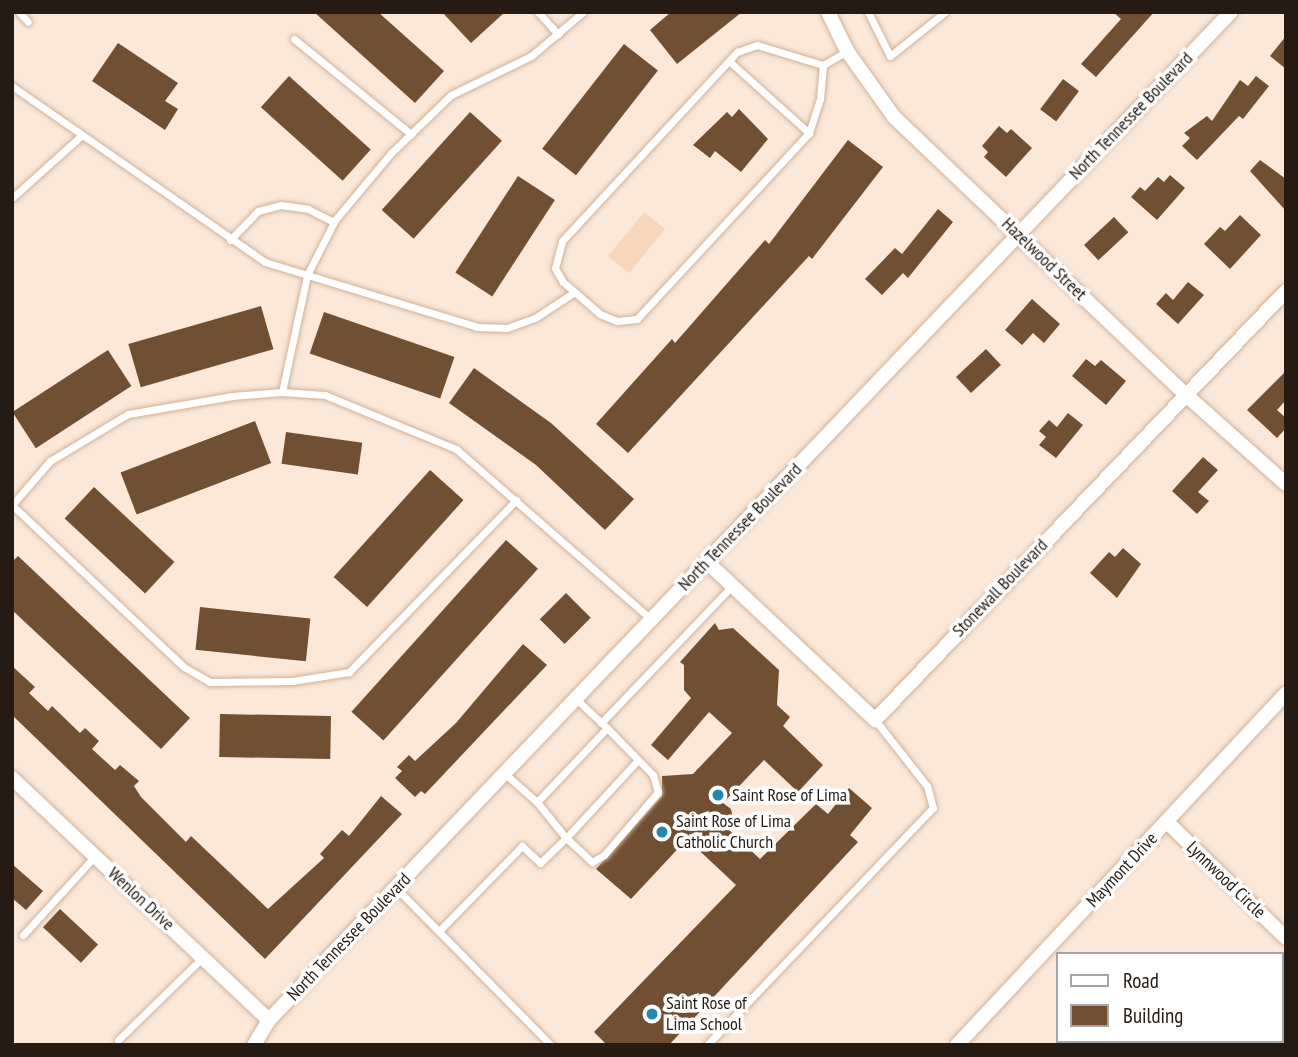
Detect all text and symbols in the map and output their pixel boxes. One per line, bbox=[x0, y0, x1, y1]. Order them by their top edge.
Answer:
street label: North Tennessee Boulevard bbox=[1064, 48, 1198, 184]
street label: Hazelwood Street bbox=[997, 213, 1091, 305]
street label: North Tennessee Boulevard bbox=[673, 459, 807, 595]
street label: Stonewall Boulevard bbox=[948, 535, 1052, 641]
place label: Saint Rose of Lima bbox=[732, 784, 847, 806]
marker: Saint Rose of Lima bbox=[710, 787, 726, 803]
place label: Saint Rose of Lima Catholic Church bbox=[676, 811, 791, 854]
marker: Saint Rose of Lima Catholic Church bbox=[654, 824, 670, 840]
street label: Maymont Drive bbox=[1082, 828, 1162, 912]
street label: Lynnwood Circle bbox=[1182, 837, 1270, 923]
street label: Wenlon Drive bbox=[103, 863, 179, 935]
street label: North Tennessee Boulevard bbox=[282, 869, 416, 1005]
legend bbox=[1056, 952, 1284, 1043]
text: Road bbox=[1123, 967, 1159, 994]
place label: Saint Rose of Lima School bbox=[666, 993, 747, 1036]
text: Building bbox=[1123, 1002, 1183, 1029]
marker: Saint Rose of Lima School bbox=[644, 1006, 660, 1022]

